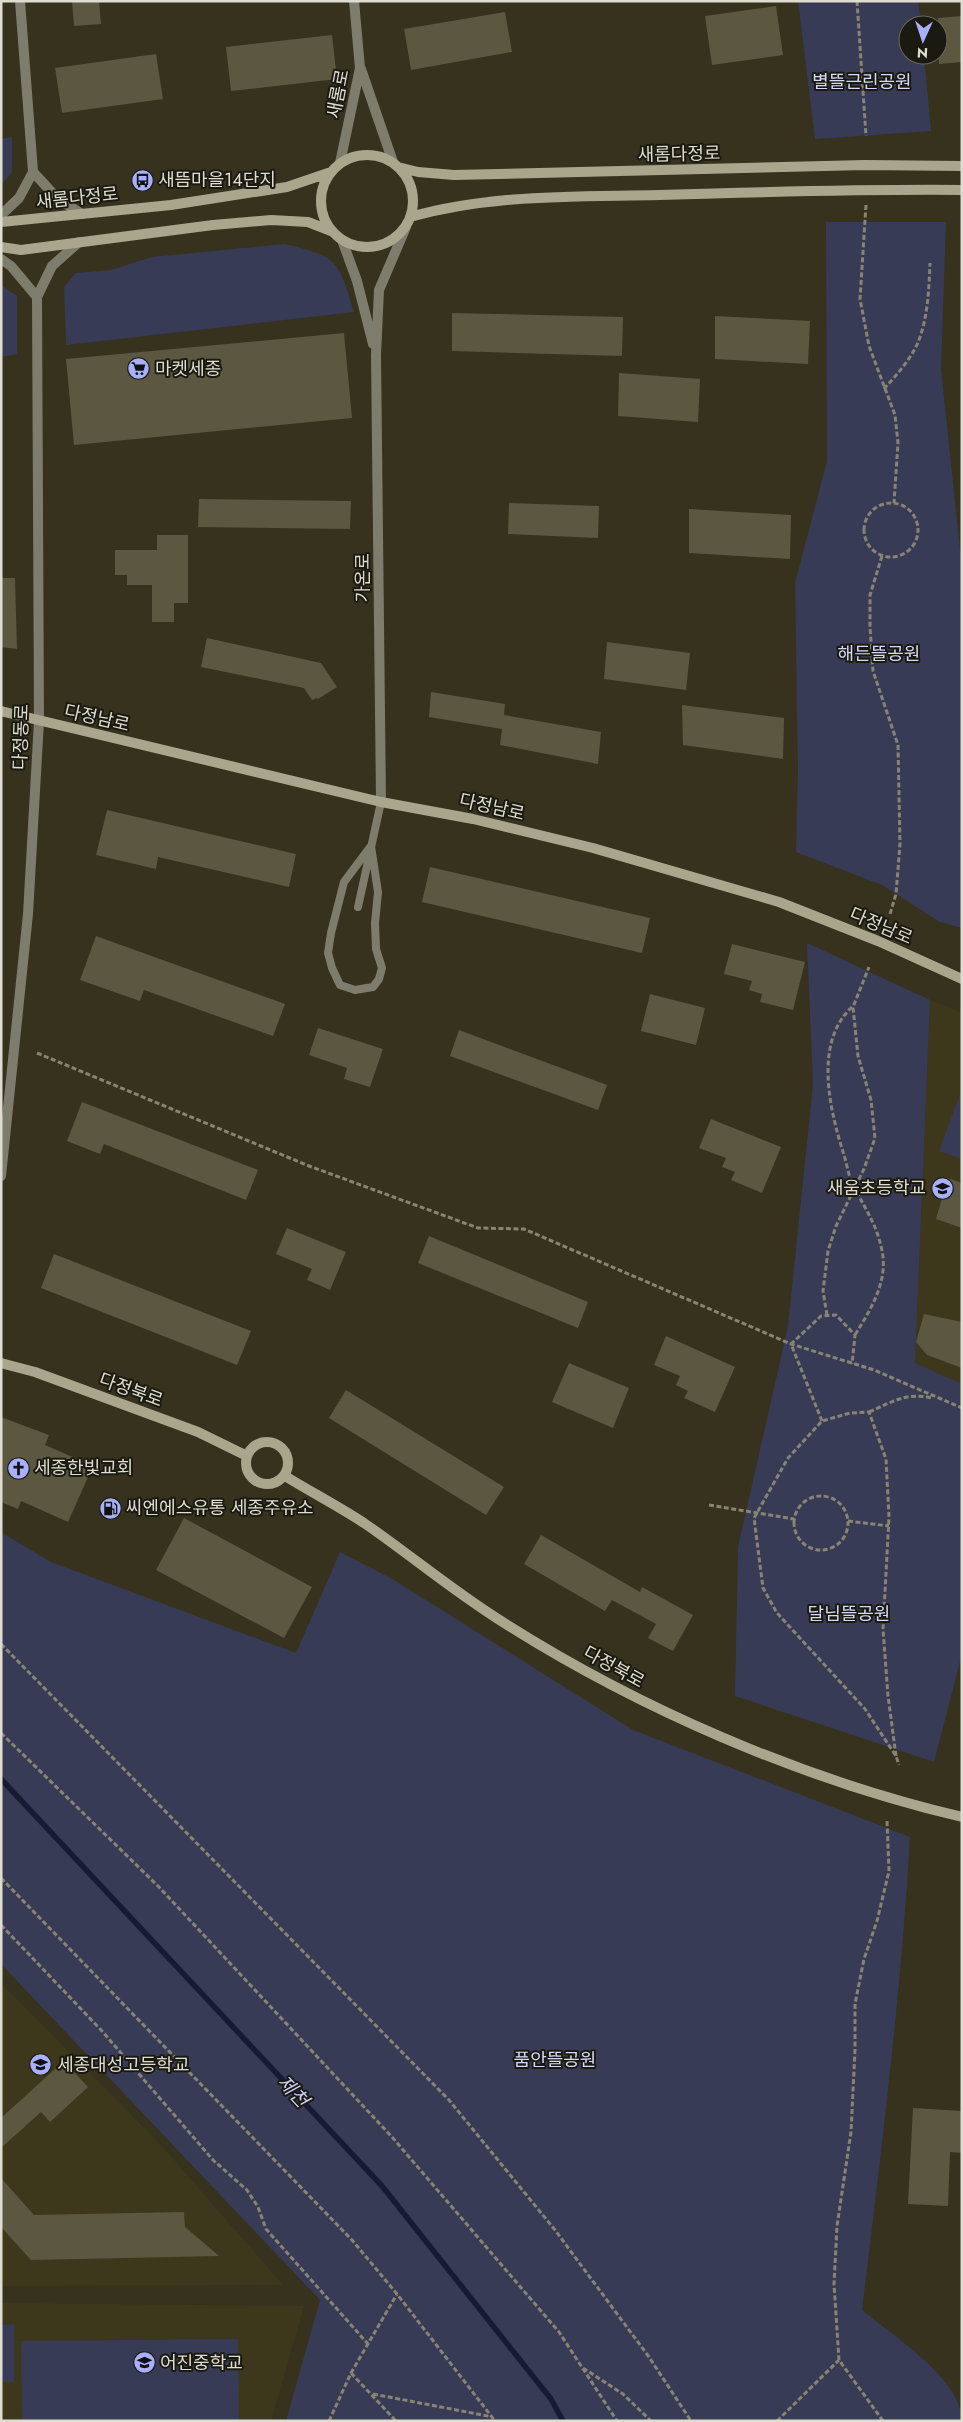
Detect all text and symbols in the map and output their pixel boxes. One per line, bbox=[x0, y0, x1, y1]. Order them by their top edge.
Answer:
north arrow bbox=[898, 15, 948, 65]
text: N bbox=[916, 43, 928, 63]
street label: 새롬로 bbox=[320, 67, 356, 121]
park label: 별뜰근린공원 bbox=[812, 69, 912, 95]
street label: 새롬다정로 bbox=[637, 140, 721, 168]
place label: 새뜸마을14단지 bbox=[158, 167, 276, 193]
bus stop icon: 새뜸마을14단지 bbox=[130, 168, 154, 192]
street label: 새롬다정로 bbox=[34, 181, 120, 215]
place label: 마켓세종 bbox=[155, 356, 221, 382]
supermarket icon: 마켓세종 bbox=[127, 357, 151, 381]
street label: 가온로 bbox=[350, 553, 376, 603]
park label: 해든뜰공원 bbox=[838, 641, 920, 667]
street label: 다정남로 bbox=[62, 698, 132, 738]
street label: 다정동로 bbox=[7, 703, 35, 771]
street label: 다정남로 bbox=[457, 787, 527, 827]
street label: 다정남로 bbox=[845, 901, 917, 951]
place label: 새움초등학교 bbox=[827, 1175, 926, 1201]
school or university icon: 새움초등학교 bbox=[930, 1176, 954, 1200]
street label: 다정북로 bbox=[95, 1366, 167, 1414]
place label: 세종한빛교회 bbox=[34, 1455, 133, 1481]
church icon: 세종한빛교회 bbox=[6, 1456, 30, 1480]
place label: 씨엔에스유통 세종주유소 bbox=[126, 1495, 314, 1521]
fuel station icon: 씨엔에스유통 세종주유소 bbox=[98, 1496, 122, 1520]
park label: 달님뜰공원 bbox=[808, 1601, 890, 1627]
street label: 다정북로 bbox=[579, 1640, 649, 1694]
park label: 품안뜰공원 bbox=[514, 2047, 596, 2073]
place label: 세종대성고등학교 bbox=[57, 2052, 189, 2078]
school or university icon: 세종대성고등학교 bbox=[29, 2053, 53, 2077]
water label: 제천 bbox=[271, 2069, 316, 2114]
place label: 어진중학교 bbox=[160, 2350, 243, 2376]
school or university icon: 어진중학교 bbox=[132, 2351, 156, 2375]

